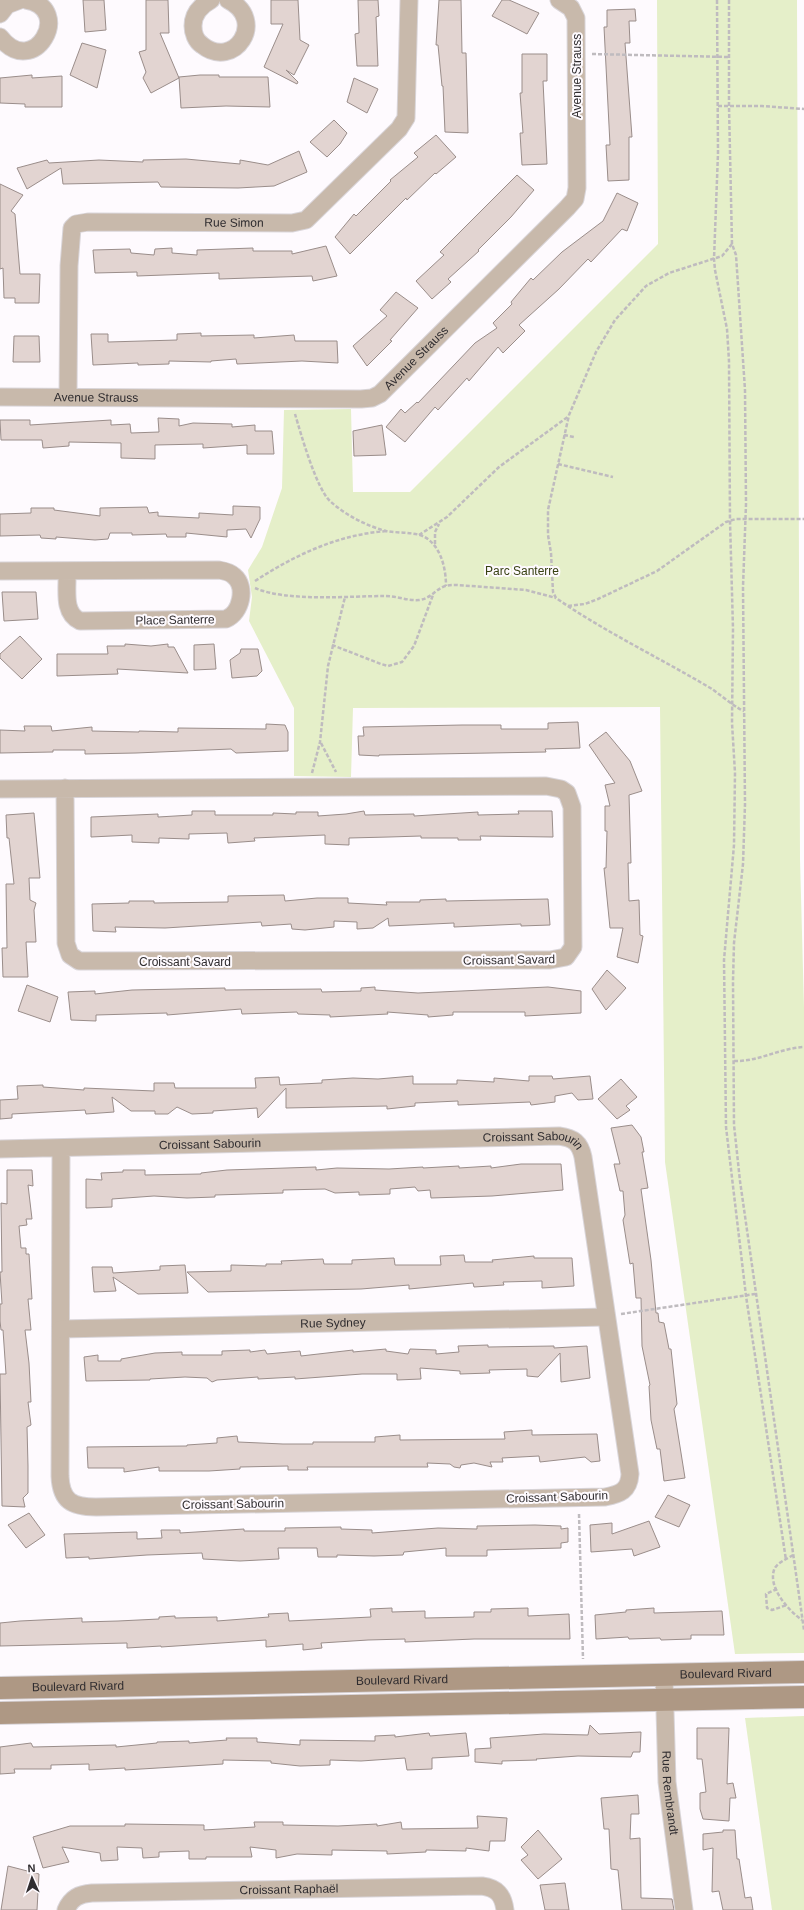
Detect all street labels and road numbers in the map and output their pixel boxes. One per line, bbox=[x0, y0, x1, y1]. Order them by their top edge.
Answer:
street label: Avenue Strauss bbox=[570, 34, 584, 118]
street label: Rue Simon bbox=[204, 216, 264, 230]
street label: Avenue Strauss bbox=[381, 323, 451, 393]
street label: Avenue Strauss bbox=[54, 390, 138, 405]
street label: Place Santerre bbox=[135, 612, 215, 628]
street label: Croissant Savard bbox=[463, 952, 555, 968]
street label: Croissant Savard bbox=[139, 955, 231, 969]
street label: Croissant Sabourin bbox=[483, 1129, 586, 1152]
street label: Croissant Sabourin bbox=[159, 1136, 261, 1152]
street label: Rue Sydney bbox=[300, 1315, 366, 1331]
street label: Croissant Sabourin bbox=[506, 1488, 608, 1506]
street label: Croissant Sabourin bbox=[182, 1496, 284, 1512]
street label: Boulevard Rivard bbox=[680, 1666, 772, 1681]
street label: Boulevard Rivard bbox=[356, 1672, 448, 1688]
street label: Boulevard Rivard bbox=[32, 1679, 124, 1694]
street label: Rue Rembrandt bbox=[659, 1750, 681, 1836]
street label: Croissant Raphaël bbox=[239, 1882, 339, 1897]

